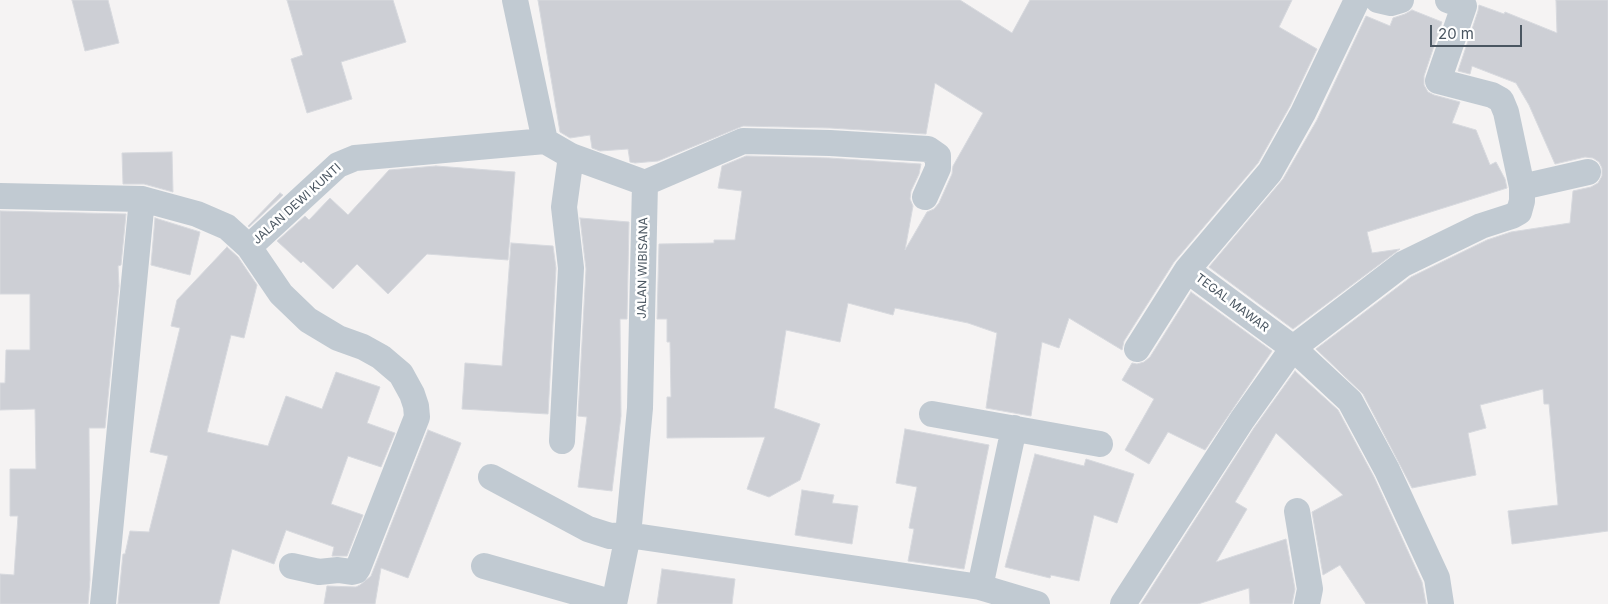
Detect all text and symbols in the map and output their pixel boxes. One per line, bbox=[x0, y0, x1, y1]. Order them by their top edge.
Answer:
scale bar bbox=[1433, 15, 1526, 47]
text: 20 m bbox=[1438, 24, 1474, 43]
street label: JALAN DEWI KUNTI bbox=[250, 161, 344, 247]
street label: JALAN WIBISANA bbox=[635, 217, 651, 319]
street label: TEGAL MAWAR bbox=[1193, 271, 1271, 335]

